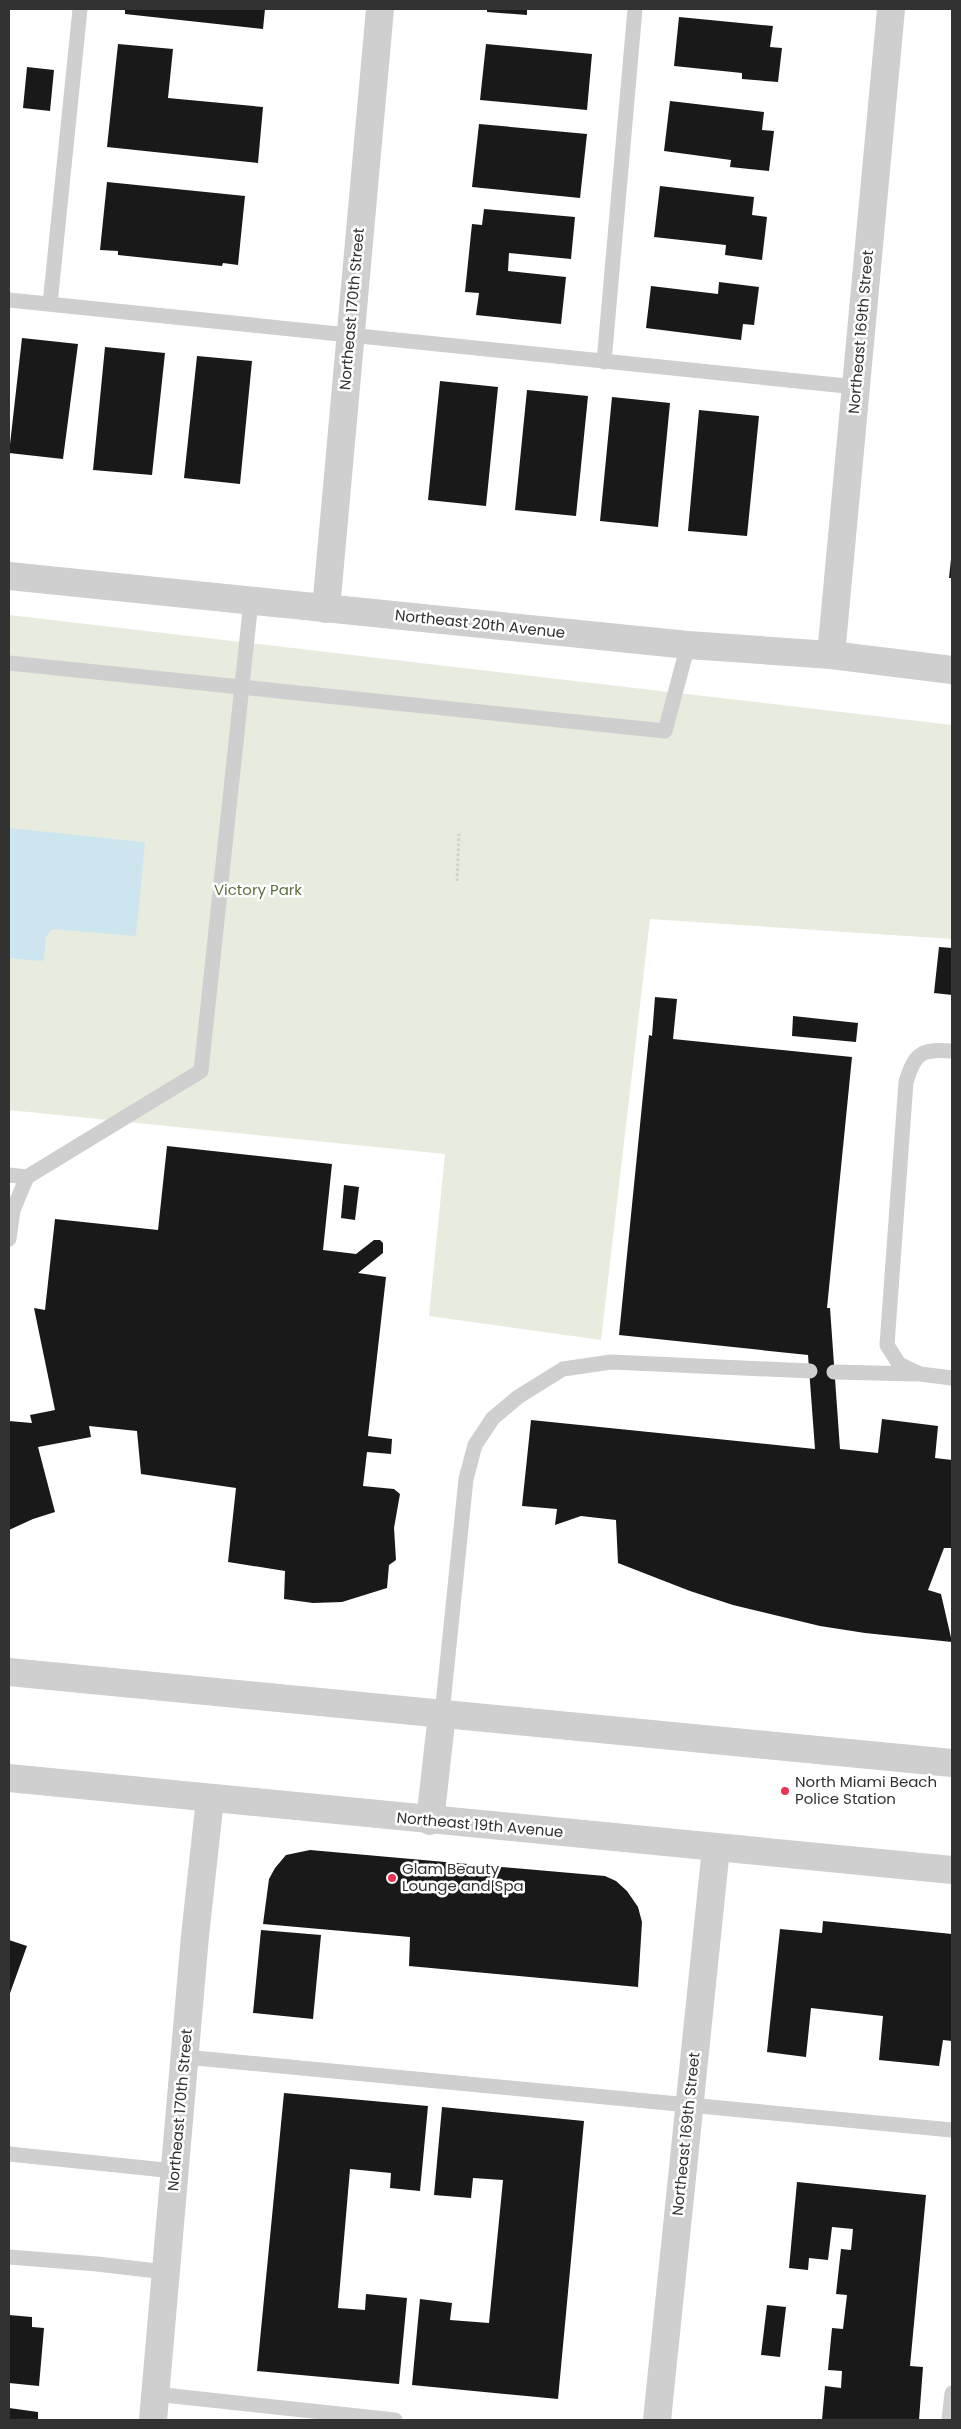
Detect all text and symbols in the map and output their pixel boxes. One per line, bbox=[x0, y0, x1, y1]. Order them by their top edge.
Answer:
street label: Northeast 170th Street bbox=[334, 227, 369, 391]
street label: Northeast 169th Street bbox=[843, 249, 878, 415]
street label: Northeast 20th Avenue bbox=[394, 604, 566, 643]
park label: Victory Park bbox=[214, 879, 302, 900]
place label: North Miami Beach Police Station bbox=[795, 1771, 937, 1809]
marker: North Miami Beach Police Station bbox=[779, 1785, 791, 1797]
street label: Northeast 19th Avenue bbox=[396, 1807, 564, 1842]
place label: Glam Beauty Lounge and Spa bbox=[402, 1858, 524, 1896]
marker: Glam Beauty Lounge and Spa bbox=[386, 1872, 398, 1884]
street label: Northeast 170th Street bbox=[162, 2028, 197, 2192]
street label: Northeast 169th Street bbox=[666, 2051, 705, 2217]

